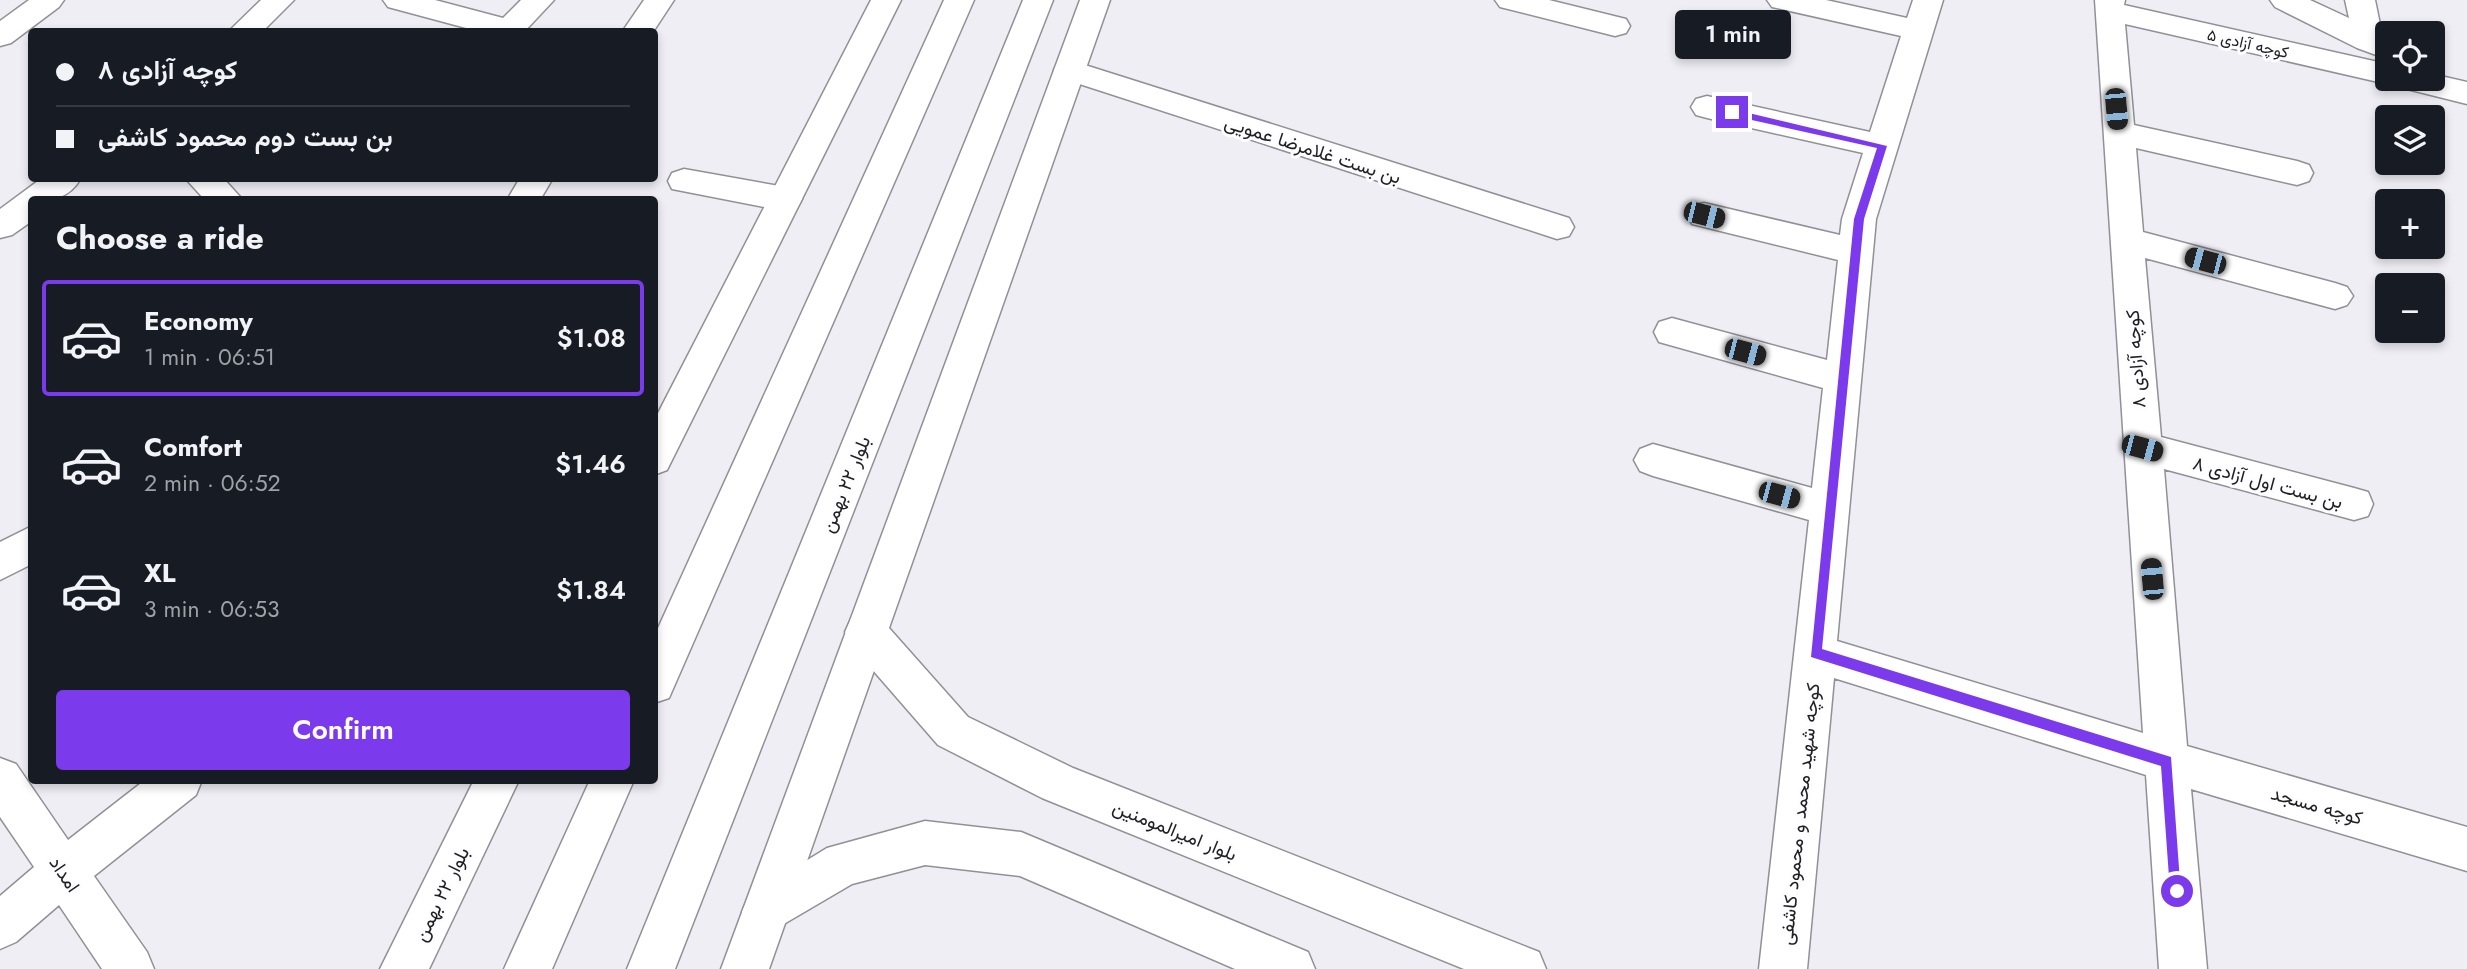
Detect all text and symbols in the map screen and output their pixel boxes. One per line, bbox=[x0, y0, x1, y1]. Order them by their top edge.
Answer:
callout: 1 min bbox=[1674, 10, 1790, 60]
text: 1 min bbox=[1705, 17, 1761, 51]
map controls bbox=[2375, 21, 2445, 343]
button: locate bbox=[2375, 21, 2445, 91]
street label: کوچه آزادی ۵ bbox=[2205, 23, 2291, 64]
text: کوچه آزادی ۸ bbox=[98, 51, 237, 89]
car bbox=[2104, 87, 2129, 131]
route end bbox=[1716, 96, 1748, 128]
button: layers bbox=[2375, 105, 2445, 175]
street label: بن بست غلامرضا عمویی bbox=[1221, 108, 1405, 191]
text: بن بست دوم محمود کاشفی bbox=[98, 118, 393, 156]
button: + bbox=[2375, 189, 2445, 259]
car bbox=[1682, 200, 1727, 230]
text: Choose a ride bbox=[56, 215, 264, 261]
car bbox=[2182, 245, 2229, 277]
button: − bbox=[2375, 273, 2445, 343]
text: Economy bbox=[144, 302, 253, 340]
icon: car bbox=[60, 307, 123, 370]
street label: کوچه آزادی ۸ bbox=[2119, 309, 2152, 409]
text: $1.08 bbox=[557, 319, 626, 357]
car bbox=[1722, 336, 1769, 368]
text: 1 min · 06:51 bbox=[144, 340, 275, 374]
text: Comfort bbox=[144, 428, 242, 466]
street label: بلوار ۲۲ بهمن bbox=[814, 432, 877, 537]
car bbox=[2119, 432, 2166, 464]
icon: car bbox=[60, 433, 123, 496]
text: $1.46 bbox=[555, 445, 626, 483]
street label: بن بست اول آزادی ۸ bbox=[2190, 449, 2346, 515]
text: 2 min · 06:52 bbox=[144, 466, 281, 500]
car bbox=[1756, 479, 1803, 511]
text: XL bbox=[144, 554, 176, 592]
car bbox=[2140, 557, 2165, 601]
icon: car bbox=[60, 559, 123, 622]
text: $1.84 bbox=[556, 571, 626, 609]
text: 3 min · 06:53 bbox=[144, 592, 280, 626]
street label: کوچه شهید محمد و محمود کاشفی bbox=[1772, 682, 1827, 947]
button: Confirm bbox=[56, 690, 630, 770]
street label: کوچه مسجد bbox=[2268, 779, 2366, 831]
street label: بلوار امیرالمومنین bbox=[1109, 793, 1241, 868]
street label: بلوار ۲۲ بهمن bbox=[407, 842, 476, 946]
street label: امداد bbox=[43, 851, 86, 898]
route start bbox=[2161, 875, 2193, 907]

